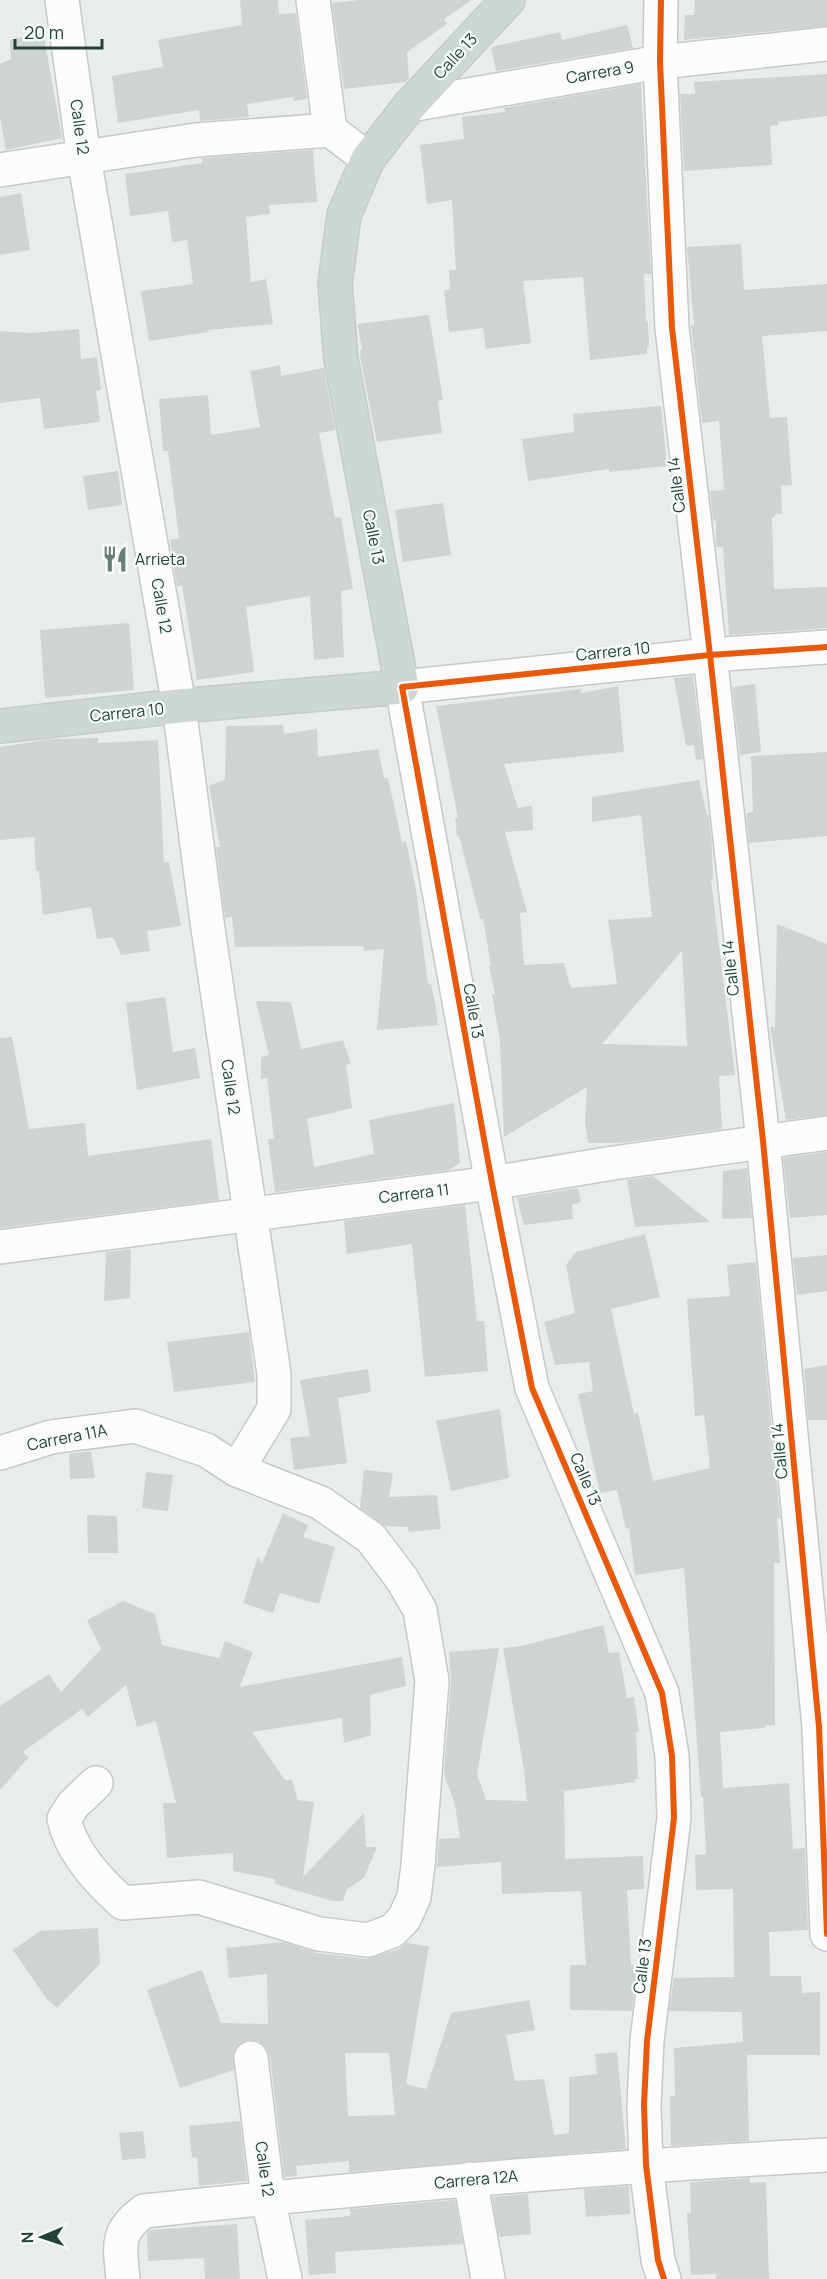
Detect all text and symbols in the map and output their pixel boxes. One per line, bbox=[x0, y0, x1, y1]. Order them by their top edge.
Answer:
scale bar bbox=[15, 12, 102, 50]
text: 20 m bbox=[24, 20, 64, 44]
street label: Calle 13 bbox=[428, 28, 482, 84]
street label: Carrera 9 bbox=[564, 55, 636, 89]
street label: Calle 12 bbox=[65, 98, 95, 156]
street label: Calle 14 bbox=[662, 456, 690, 514]
street label: Calle 13 bbox=[358, 508, 390, 566]
restaurant icon: Arrieta bbox=[100, 544, 130, 574]
place label: Arrieta bbox=[135, 548, 185, 570]
street label: Calle 12 bbox=[146, 577, 178, 635]
street label: Carrera 10 bbox=[575, 636, 651, 666]
street label: Carrera 10 bbox=[89, 697, 165, 727]
street label: Calle 14 bbox=[716, 939, 744, 997]
street label: Calle 13 bbox=[458, 982, 490, 1040]
street label: Calle 12 bbox=[216, 1058, 246, 1116]
street label: Carrera 11 bbox=[377, 1178, 451, 1208]
street label: Carrera 11A bbox=[25, 1418, 109, 1456]
street label: Calle 14 bbox=[766, 1422, 792, 1480]
street label: Calle 13 bbox=[565, 1449, 607, 1509]
street label: Calle 13 bbox=[628, 1937, 656, 1995]
street label: Calle 12 bbox=[250, 2140, 280, 2198]
street label: Carrera 12A bbox=[433, 2164, 519, 2194]
north arrow bbox=[12, 2207, 72, 2267]
text: N bbox=[16, 2231, 38, 2244]

